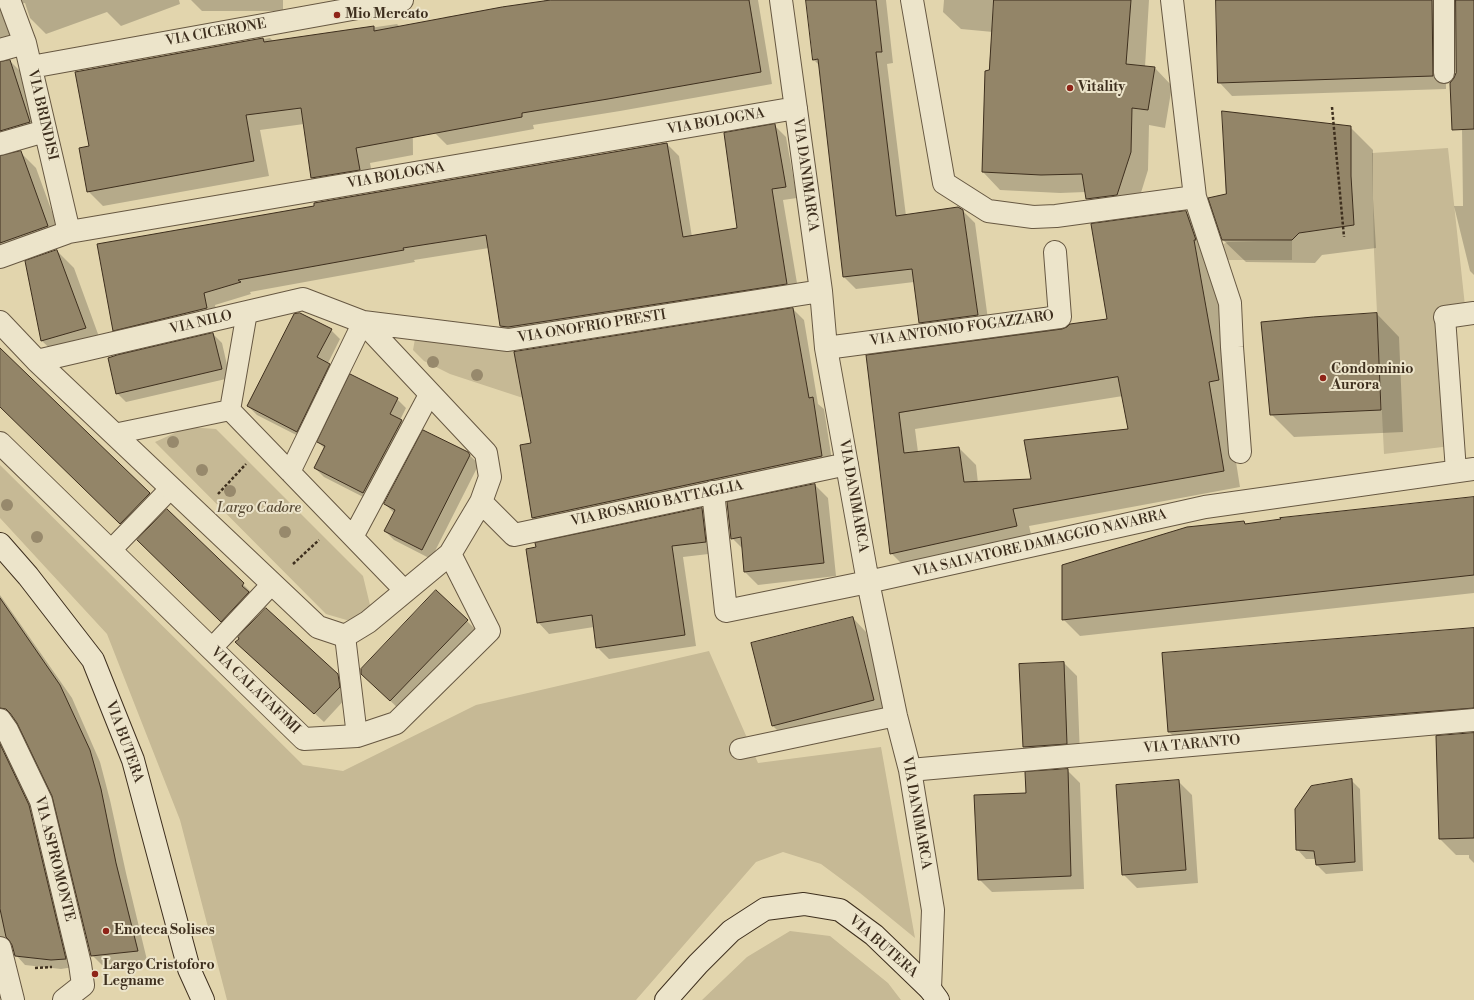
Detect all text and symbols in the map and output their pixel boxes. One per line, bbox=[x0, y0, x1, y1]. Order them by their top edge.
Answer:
place label: Mio Mercato bbox=[345, 7, 429, 23]
marker: Mio Mercato bbox=[332, 10, 342, 20]
street label: VIA CICERONE bbox=[164, 16, 268, 50]
street label: VIA BRINDISI bbox=[23, 68, 61, 162]
place label: Vitality bbox=[1078, 80, 1125, 96]
marker: Vitality bbox=[1065, 83, 1075, 93]
street label: VIA BOLOGNA bbox=[666, 105, 766, 139]
street label: VIA DANIMARCA bbox=[789, 117, 821, 233]
street label: VIA BOLOGNA bbox=[346, 159, 446, 193]
street label: VIA ONOFRIO PRESTI bbox=[517, 307, 667, 347]
street label: VIA NILO bbox=[168, 308, 234, 338]
street label: VIA ANTONIO FOGAZZARO bbox=[869, 308, 1055, 350]
place label: Condominio Aurora bbox=[1331, 362, 1413, 394]
marker: Condominio Aurora bbox=[1318, 373, 1328, 383]
street label: VIA DANIMARCA bbox=[835, 438, 871, 554]
street label: VIA ROSARIO BATTAGLIA bbox=[569, 477, 745, 531]
park label: Largo Cadore bbox=[217, 501, 301, 517]
street label: VIA SALVATORE DAMAGGIO NAVARRA bbox=[912, 507, 1168, 581]
street label: VIA CALATAFIMI bbox=[207, 644, 303, 738]
street label: VIA BUTERA bbox=[101, 699, 147, 785]
street label: VIA TARANTO bbox=[1143, 732, 1241, 758]
street label: VIA DANIMARCA bbox=[898, 755, 934, 871]
street label: VIA ASPROMONTE bbox=[30, 795, 78, 923]
street label: VIA BUTERA bbox=[845, 912, 921, 982]
place label: Enoteca Solises bbox=[114, 923, 215, 939]
marker: Enoteca Solises bbox=[101, 926, 111, 936]
place label: Largo Cristoforo Legname bbox=[103, 958, 215, 990]
marker: Largo Cristoforo Legname bbox=[90, 969, 100, 979]

